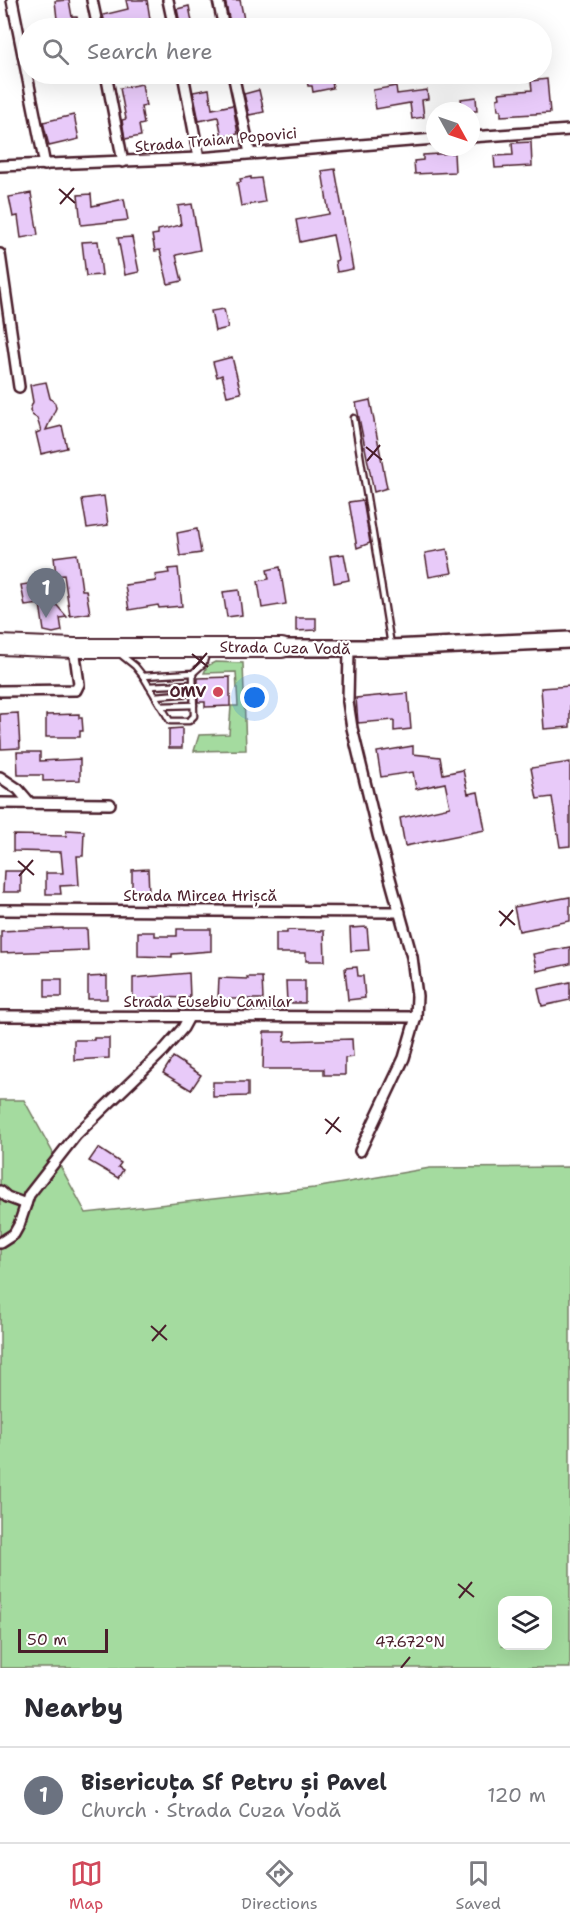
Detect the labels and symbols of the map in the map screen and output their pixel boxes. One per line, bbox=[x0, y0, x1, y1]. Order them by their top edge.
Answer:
north arrow bbox=[426, 102, 480, 156]
street label: Strada Traian Popovici bbox=[134, 123, 298, 157]
pin: 1 bbox=[26, 568, 66, 618]
street label: Strada Cuza Vodă bbox=[219, 637, 351, 659]
place label: OMV bbox=[169, 682, 206, 702]
your location bbox=[240, 683, 269, 712]
marker: OMV bbox=[211, 685, 225, 699]
street label: Strada Mircea Hrișcă bbox=[123, 886, 278, 907]
street label: Strada Eusebiu Camilar bbox=[123, 992, 293, 1012]
scale bar bbox=[18, 1626, 108, 1654]
text: 47.672°N bbox=[375, 1632, 445, 1652]

